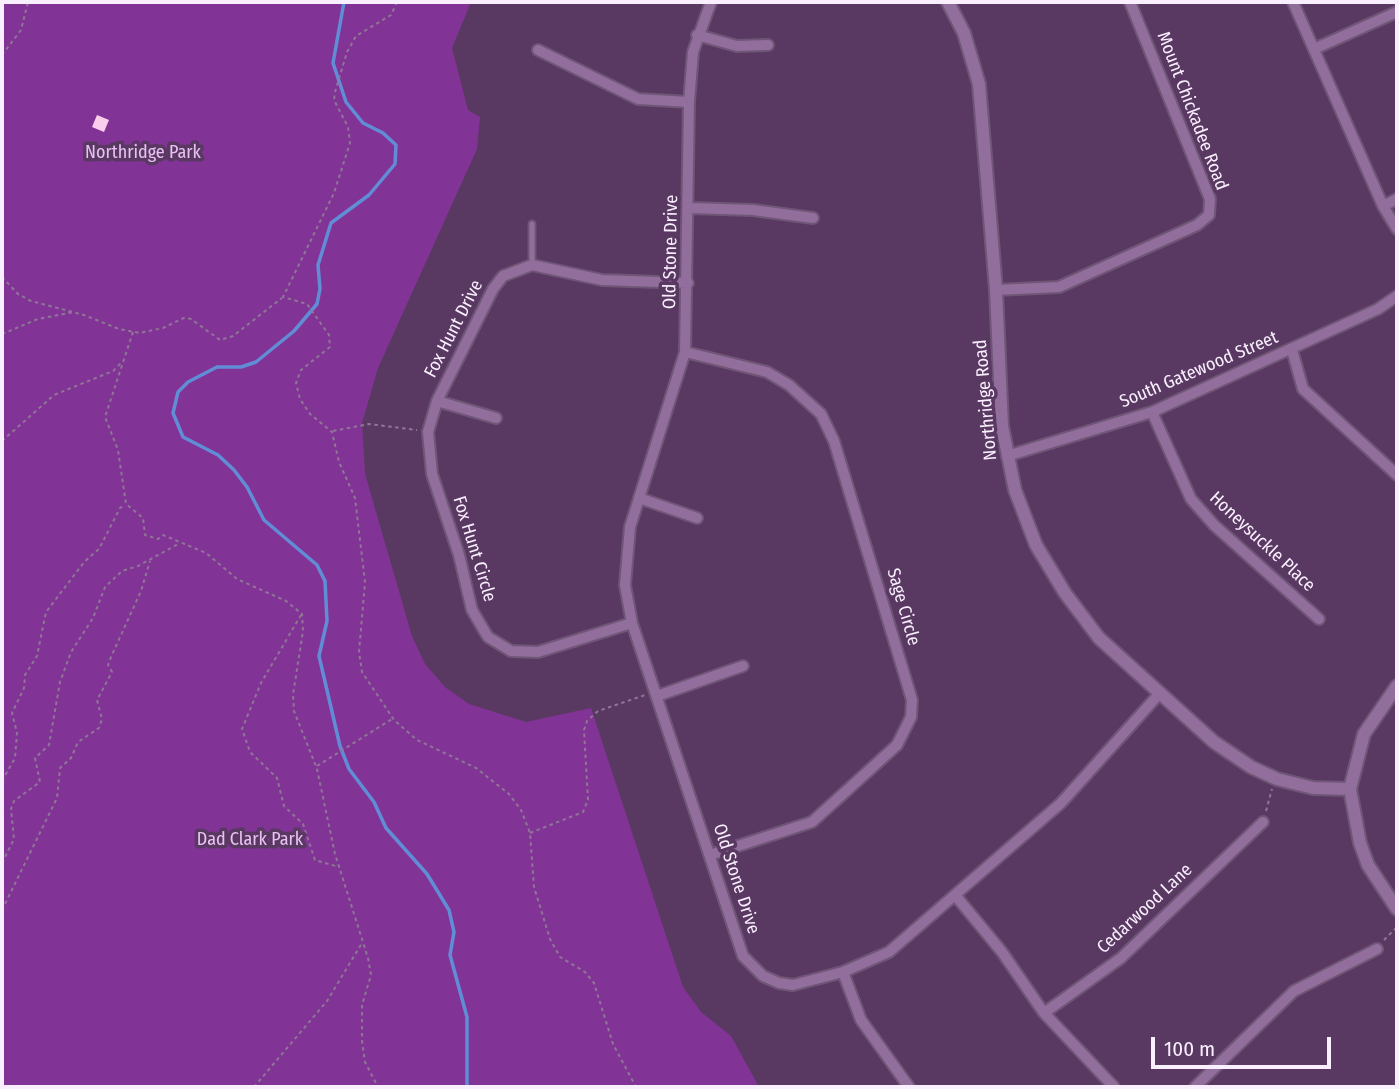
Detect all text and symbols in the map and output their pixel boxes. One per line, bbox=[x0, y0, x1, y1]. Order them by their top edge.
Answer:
street label: Mount Chickadee Road bbox=[1152, 29, 1232, 193]
park label: Northridge Park bbox=[85, 142, 201, 164]
street label: Old Stone Drive bbox=[659, 195, 683, 309]
street label: Fox Hunt Drive bbox=[420, 277, 488, 381]
street label: South Gatewood Street bbox=[1117, 327, 1281, 413]
street label: Northridge Road bbox=[970, 339, 1002, 461]
street label: Honeysuckle Place bbox=[1205, 488, 1319, 596]
street label: Fox Hunt Circle bbox=[448, 494, 500, 604]
street label: Sage Circle bbox=[882, 566, 924, 648]
street label: Old Stone Drive bbox=[708, 821, 764, 937]
park label: Dad Clark Park bbox=[197, 829, 303, 851]
street label: Cedarwood Lane bbox=[1093, 859, 1197, 959]
scale bar bbox=[1154, 1023, 1334, 1066]
text: 100 m bbox=[1164, 1036, 1215, 1062]

